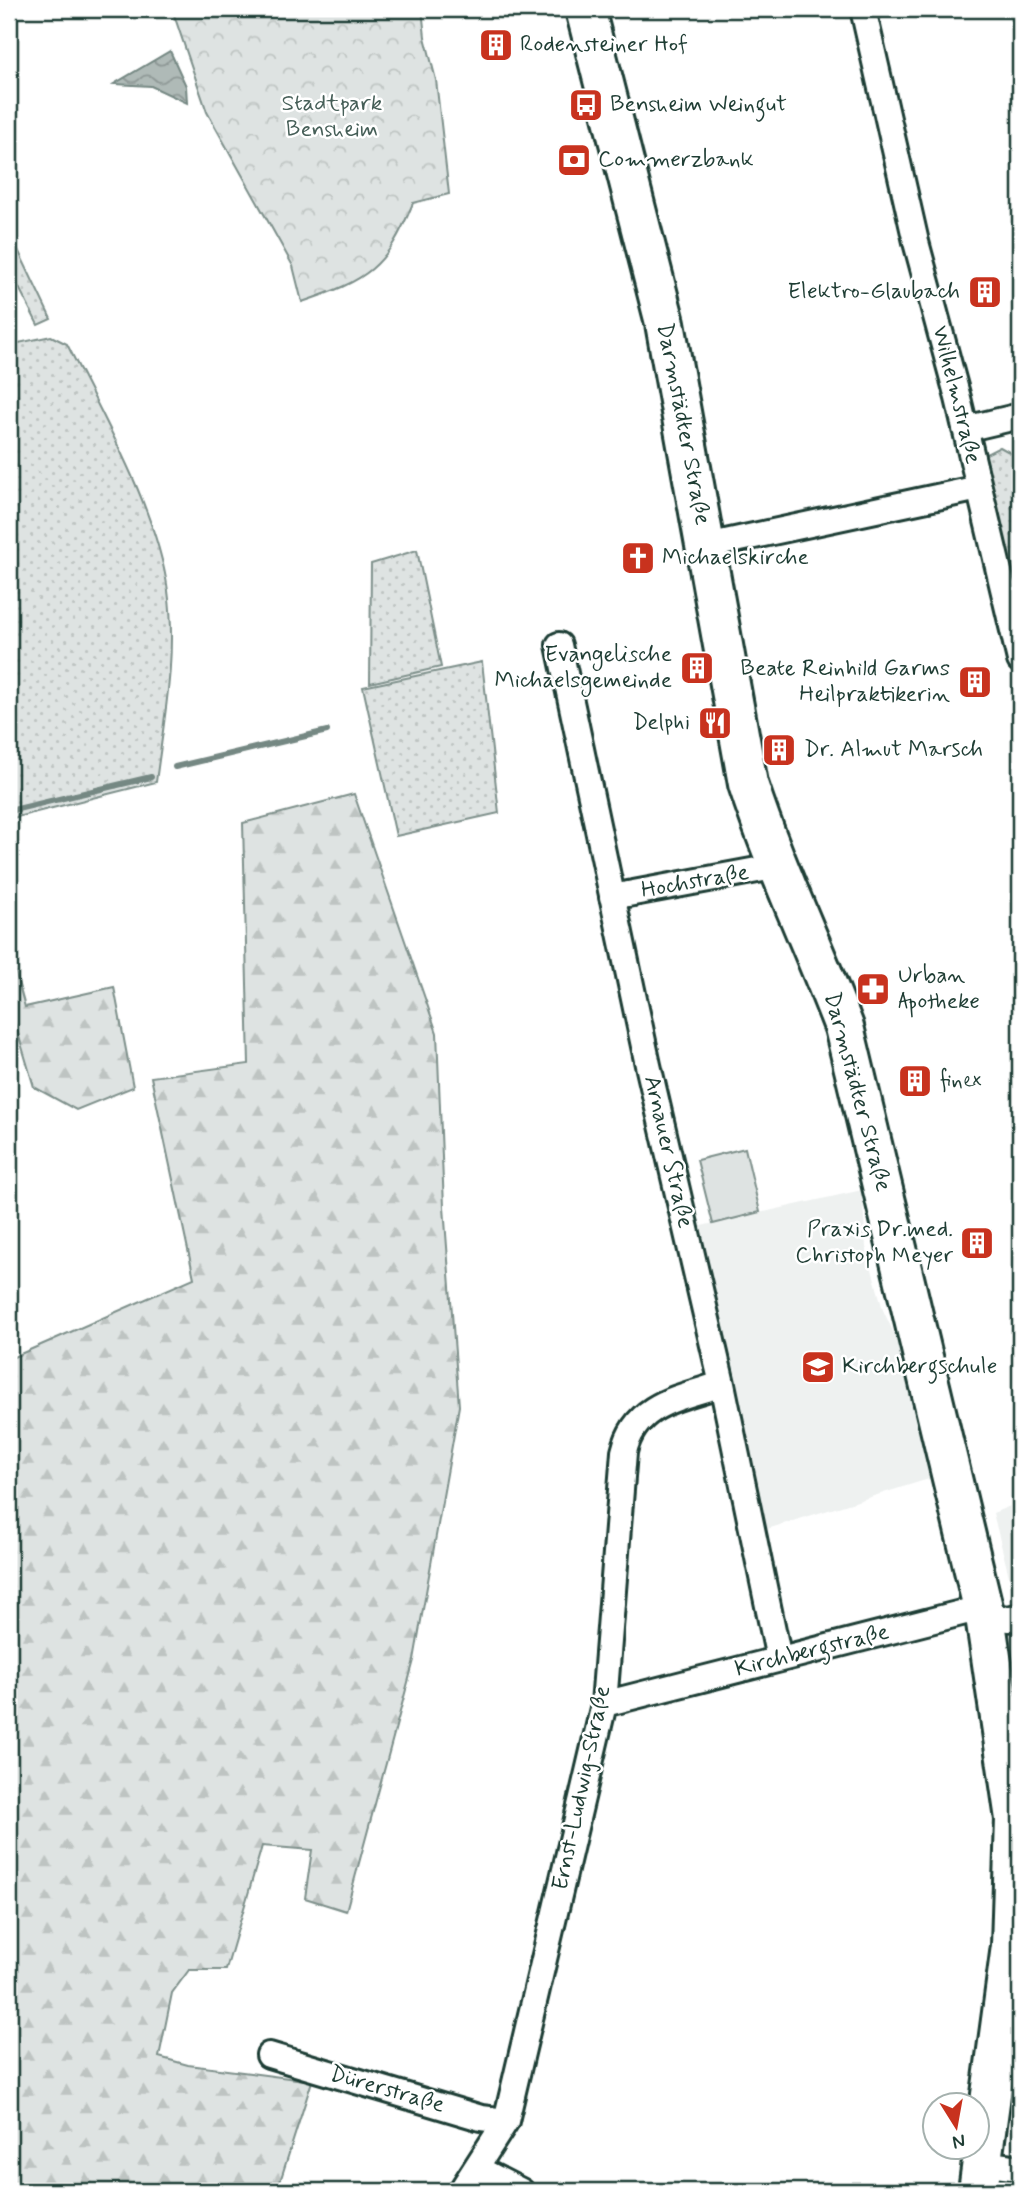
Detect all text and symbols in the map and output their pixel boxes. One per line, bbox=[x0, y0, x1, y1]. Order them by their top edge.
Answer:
building icon: Rodensteiner Hof bbox=[477, 26, 515, 64]
place label: Rodensteiner Hof bbox=[520, 30, 688, 60]
bus stop icon: Bensheim Weingut bbox=[567, 86, 605, 124]
park label: Stadtpark Bensheim bbox=[282, 89, 382, 145]
place label: Bensheim Weingut bbox=[610, 90, 787, 122]
bank icon: Commerzbank bbox=[555, 141, 593, 179]
place label: Commerzbank bbox=[598, 145, 754, 175]
building icon: Elektro-Glaubach bbox=[966, 273, 1004, 311]
place label: Elektro-Glaubach bbox=[787, 277, 960, 307]
street label: Darmstädter Straße bbox=[649, 320, 717, 528]
street label: Wilhelmstraße bbox=[924, 323, 988, 467]
church icon: Michaelskirche bbox=[619, 539, 657, 577]
place label: Michaelskirche bbox=[662, 543, 809, 573]
place label: Evangelische Michaelsgemeinde bbox=[495, 640, 672, 698]
building icon: Evangelische Michaelsgemeinde bbox=[678, 649, 716, 687]
place label: Beate Reinhild Garms Heilpraktikerin bbox=[740, 654, 950, 710]
building icon: Beate Reinhild Garms Heilpraktikerin bbox=[956, 663, 994, 701]
restaurant icon: Delphi bbox=[696, 704, 734, 742]
place label: Delphi bbox=[633, 708, 690, 738]
building icon: Dr. Almut Marsch bbox=[760, 731, 798, 769]
place label: Dr. Almut Marsch bbox=[804, 735, 983, 765]
street label: Hochstraße bbox=[639, 858, 751, 906]
place label: Urban Apotheke bbox=[898, 961, 980, 1018]
pharmacy icon: Urban Apotheke bbox=[854, 970, 892, 1008]
street label: Darmstädter Straße bbox=[816, 989, 898, 1195]
building icon: finex bbox=[896, 1062, 934, 1100]
place label: finex bbox=[940, 1066, 982, 1096]
street label: Arnauer Straße bbox=[636, 1073, 700, 1231]
place label: Praxis Dr.med. Christoph Meyer bbox=[795, 1215, 953, 1271]
building icon: Praxis Dr.med. Christoph Meyer bbox=[958, 1224, 996, 1262]
school or university icon: Kirchbergschule bbox=[799, 1348, 837, 1386]
place label: Kirchbergschule bbox=[842, 1352, 997, 1384]
street label: Kirchbergstraße bbox=[732, 1617, 893, 1687]
street label: Ernst-Ludwig-Straße bbox=[546, 1683, 618, 1893]
street label: Dürerstraße bbox=[326, 2059, 448, 2121]
north arrow bbox=[920, 2092, 990, 2162]
text: N bbox=[950, 2128, 968, 2155]

